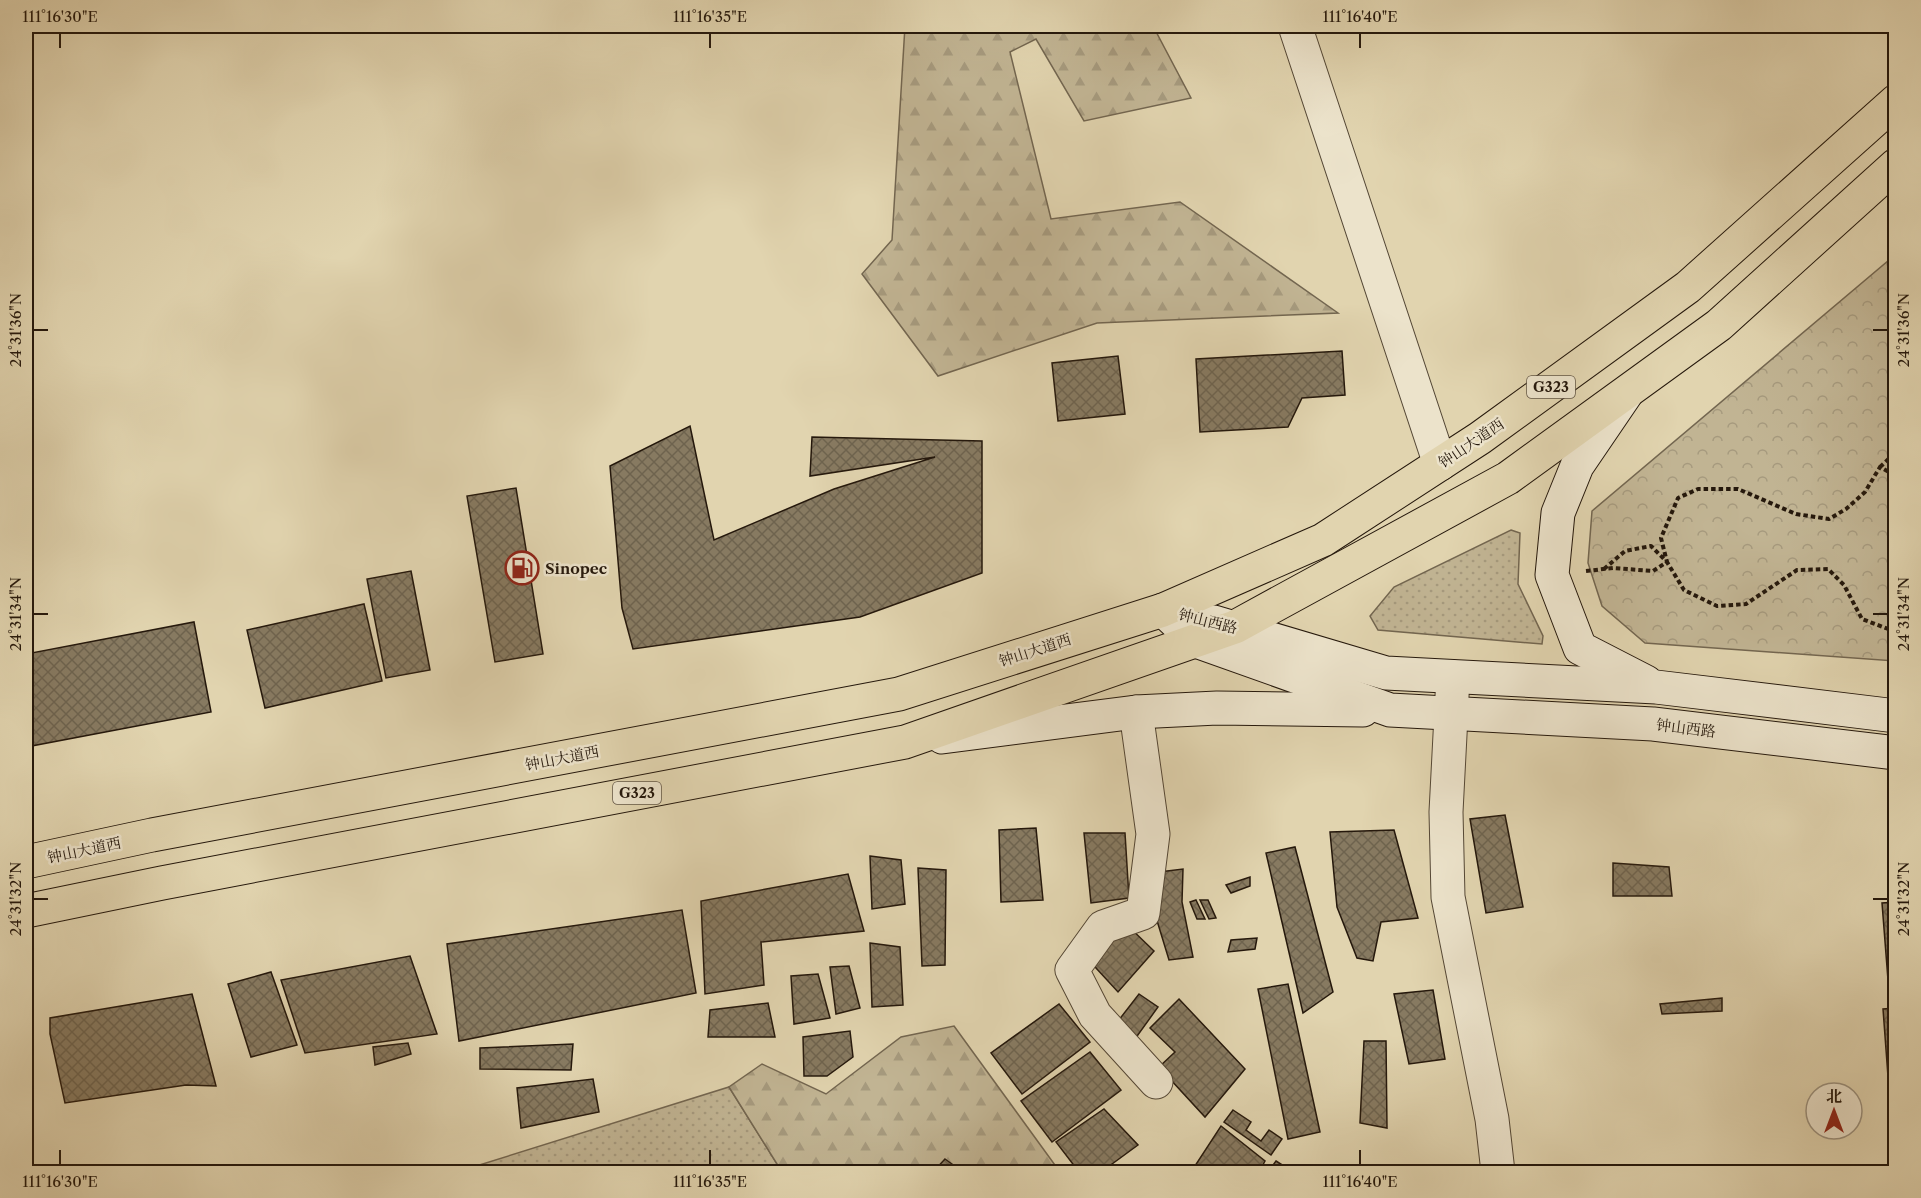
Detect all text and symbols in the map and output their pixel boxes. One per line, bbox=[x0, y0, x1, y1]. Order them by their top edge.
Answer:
text: 111°16'30"E bbox=[22, 7, 98, 26]
text: 111°16'35"E bbox=[673, 7, 747, 26]
text: 111°16'40"E bbox=[1322, 7, 1398, 26]
text: 24°31'36"N bbox=[6, 293, 25, 367]
text: 24°31'36"N bbox=[1894, 293, 1913, 367]
road number: G323 bbox=[1527, 376, 1575, 398]
street label: 钟山大道西 bbox=[1435, 414, 1507, 472]
fuel station icon: Sinopec bbox=[504, 550, 540, 586]
place label: Sinopec bbox=[545, 559, 607, 578]
text: 24°31'34"N bbox=[6, 577, 25, 651]
text: 24°31'34"N bbox=[1894, 577, 1913, 651]
street label: 钟山西路 bbox=[1177, 605, 1239, 637]
street label: 钟山大道西 bbox=[996, 629, 1074, 671]
street label: 钟山西路 bbox=[1655, 715, 1717, 741]
street label: 钟山大道西 bbox=[523, 742, 601, 774]
road number: G323 bbox=[613, 782, 661, 804]
street label: 钟山大道西 bbox=[45, 833, 123, 867]
text: 24°31'32"N bbox=[6, 862, 25, 936]
text: 24°31'32"N bbox=[1894, 862, 1913, 936]
north arrow bbox=[1804, 1081, 1864, 1141]
text: 北 bbox=[1826, 1086, 1842, 1106]
text: 111°16'30"E bbox=[22, 1172, 98, 1191]
text: 111°16'35"E bbox=[673, 1172, 747, 1191]
text: 111°16'40"E bbox=[1322, 1172, 1398, 1191]

